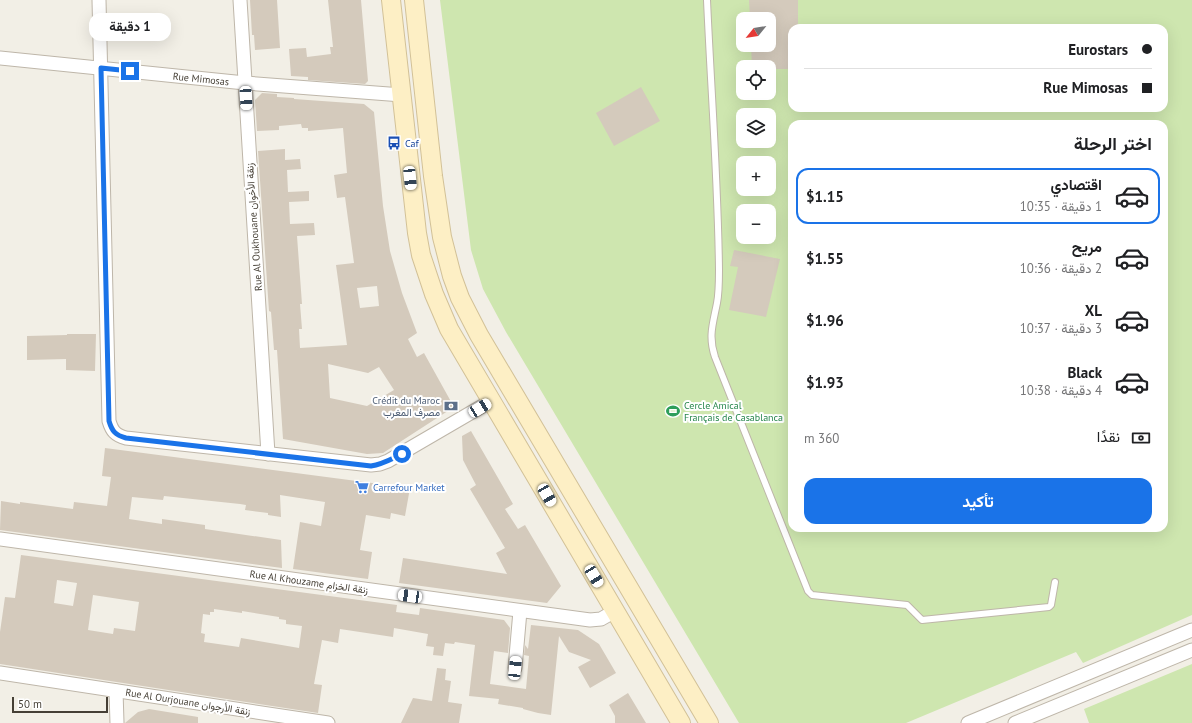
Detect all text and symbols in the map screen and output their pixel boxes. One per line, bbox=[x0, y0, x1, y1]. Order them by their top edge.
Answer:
north arrow bbox=[736, 12, 776, 52]
map controls bbox=[736, 12, 776, 244]
callout: 1 دقيقة bbox=[89, 13, 171, 41]
text: 1 دقيقة bbox=[109, 18, 151, 35]
text: Eurostars bbox=[1068, 40, 1128, 59]
button: locate bbox=[736, 60, 776, 100]
route end bbox=[121, 62, 139, 80]
street label: Rue Mimosas bbox=[172, 69, 230, 88]
text: Rue Mimosas bbox=[1043, 78, 1128, 97]
car bbox=[239, 86, 253, 110]
button: layers bbox=[736, 108, 776, 148]
text: اختر الرحلة bbox=[1074, 132, 1152, 155]
bus stop icon: Caf bbox=[386, 135, 402, 151]
place label: Caf bbox=[405, 137, 420, 150]
button: + bbox=[736, 156, 776, 196]
street label: Rue Al Oukhouane زنقة الأخوان bbox=[243, 163, 265, 291]
car bbox=[403, 165, 417, 191]
text: اقتصادي bbox=[1050, 175, 1102, 194]
icon: car bbox=[1114, 178, 1150, 214]
text: $1.15 bbox=[806, 187, 844, 206]
text: 1 دقيقة · 10:35 bbox=[1020, 198, 1102, 215]
button: − bbox=[736, 204, 776, 244]
text: مريح bbox=[1072, 237, 1102, 256]
icon: car bbox=[1114, 240, 1150, 276]
text: $1.55 bbox=[806, 249, 844, 268]
text: 2 دقيقة · 10:36 bbox=[1020, 260, 1102, 277]
text: XL bbox=[1085, 301, 1102, 320]
icon: car bbox=[1114, 302, 1150, 338]
text: $1.96 bbox=[806, 311, 844, 330]
text: 3 دقيقة · 10:37 bbox=[1020, 320, 1102, 337]
text: Black bbox=[1067, 363, 1102, 382]
icon: car bbox=[1114, 364, 1150, 400]
text: $1.93 bbox=[806, 373, 844, 392]
text: 4 دقيقة · 10:38 bbox=[1020, 382, 1102, 399]
place label: Crédit du Maroc مصرف المغرب bbox=[372, 394, 440, 419]
car bbox=[467, 397, 493, 419]
bank icon: Crédit du Maroc مصرف المغرب bbox=[443, 398, 459, 414]
place label: Cercle Amical Français de Casablanca bbox=[684, 399, 783, 424]
sports icon: Cercle Amical Français de Casablanca bbox=[665, 403, 681, 419]
text: نقدًا bbox=[1097, 427, 1120, 446]
icon: cash bbox=[1130, 427, 1152, 449]
text: 360 m bbox=[804, 430, 839, 447]
route start bbox=[393, 445, 411, 463]
button: تأكيد bbox=[804, 478, 1152, 524]
supermarket icon: Carrefour Market bbox=[354, 479, 370, 495]
place label: Carrefour Market bbox=[373, 481, 445, 494]
car bbox=[536, 482, 558, 508]
car bbox=[583, 563, 605, 589]
street label: Rue Al Khouzame زنقة الخزام bbox=[249, 567, 369, 597]
car bbox=[397, 588, 423, 604]
car bbox=[508, 655, 522, 681]
street label: Rue Al Ourjouane زنقة الأرجوان bbox=[124, 686, 252, 718]
scale bar bbox=[12, 695, 108, 714]
text: 50 m bbox=[18, 697, 42, 711]

